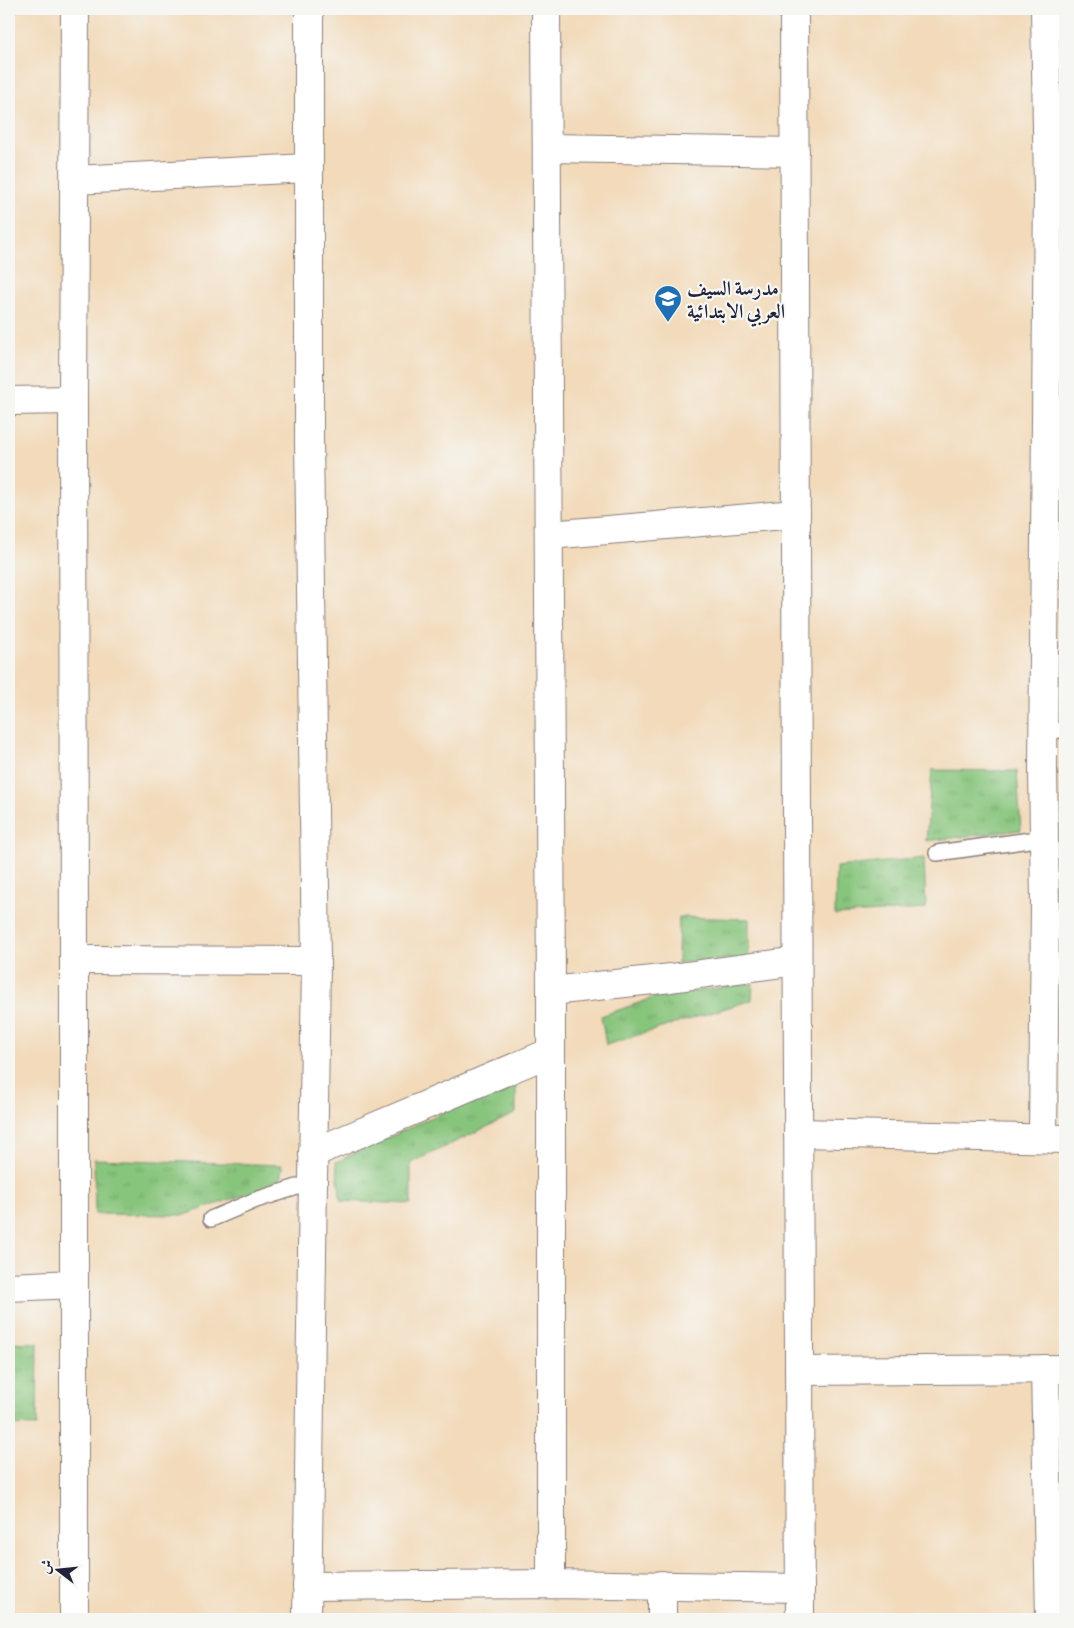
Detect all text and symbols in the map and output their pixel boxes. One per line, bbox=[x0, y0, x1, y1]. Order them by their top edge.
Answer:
place label: مدرسة السيف العربي الابتدائية bbox=[687, 275, 785, 327]
school or university icon: مدرسة السيف العربي الابتدائية bbox=[653, 284, 683, 323]
north arrow bbox=[32, 1546, 82, 1596]
text: ش bbox=[35, 1557, 57, 1576]

